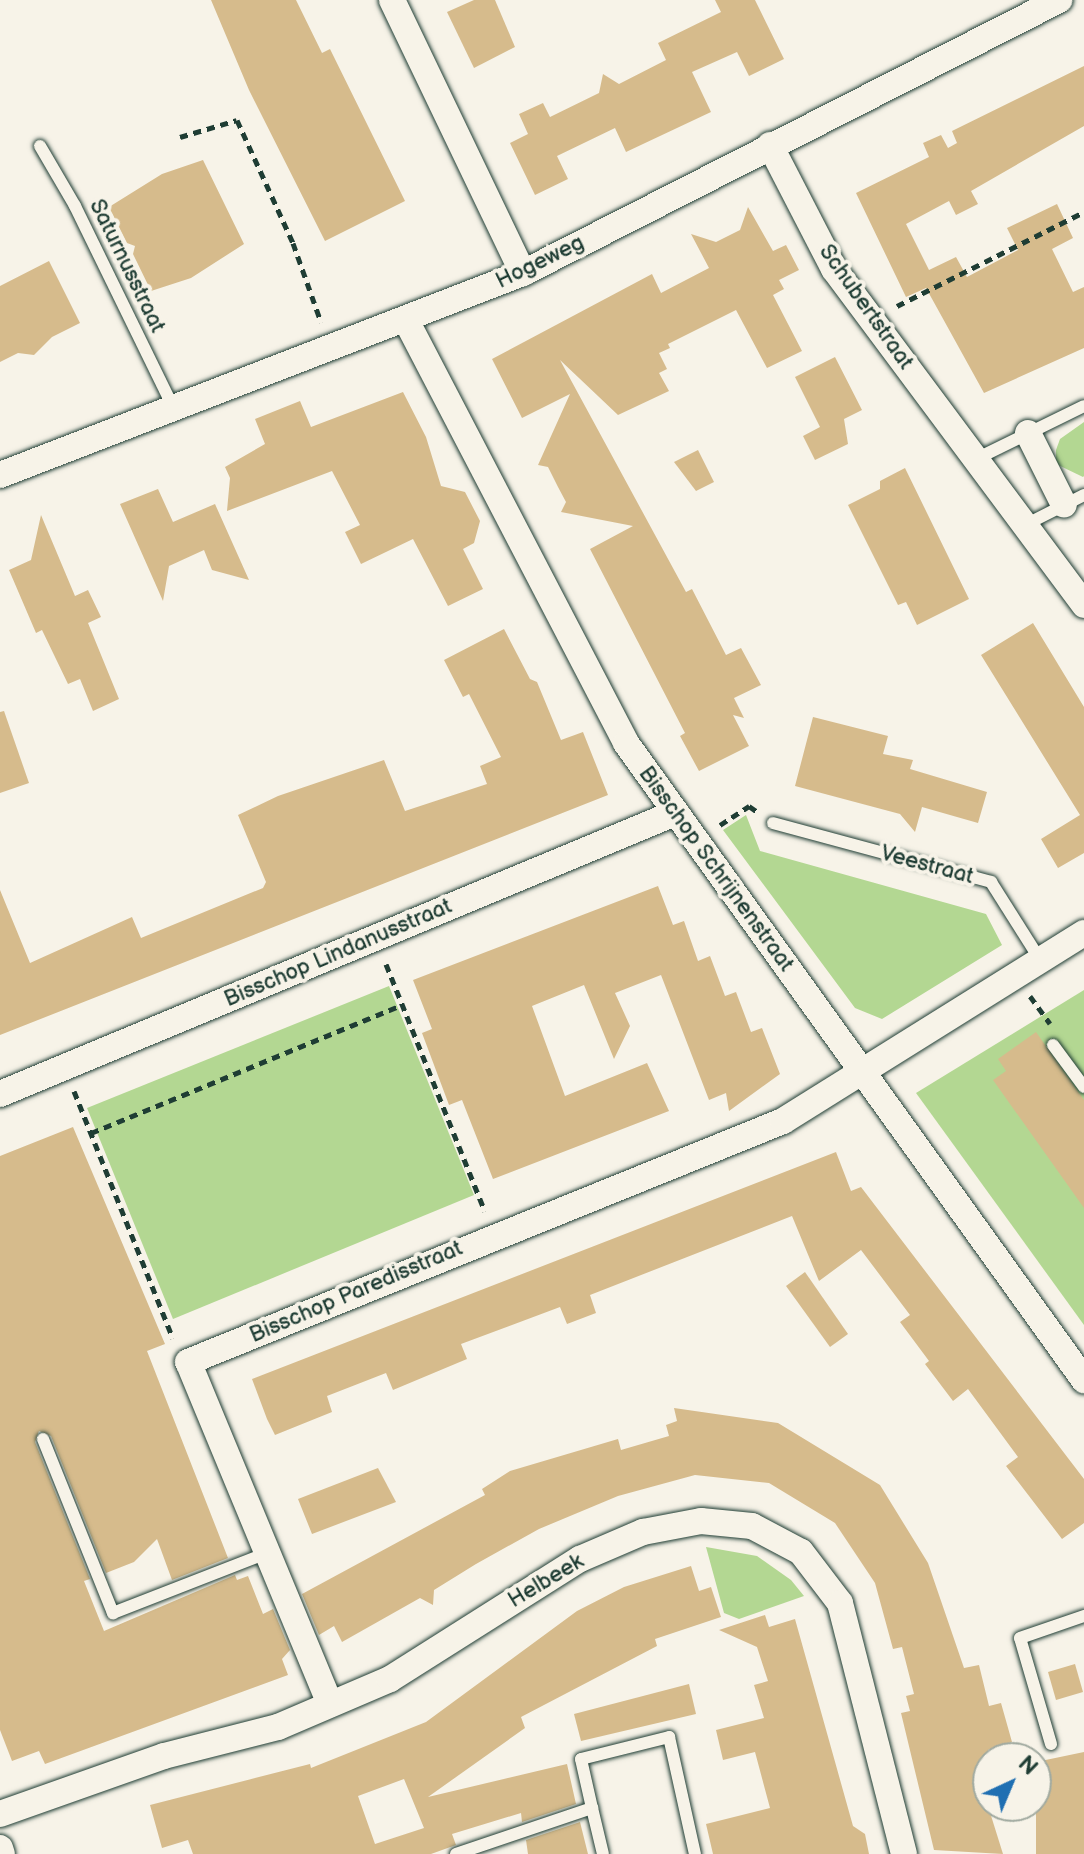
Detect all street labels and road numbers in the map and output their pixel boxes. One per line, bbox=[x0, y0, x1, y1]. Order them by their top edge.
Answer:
street label: Saturnusstraat bbox=[83, 195, 171, 337]
street label: Hogeweg bbox=[492, 229, 588, 295]
street label: Schubertstraat bbox=[813, 240, 919, 374]
street label: Bisschop Schrijnenstraat bbox=[633, 761, 799, 977]
street label: Veestraat bbox=[878, 840, 976, 890]
street label: Bisschop Lindanusstraat bbox=[220, 893, 456, 1013]
street label: Bisschop Paredisstraat bbox=[246, 1235, 466, 1349]
street label: Helbeek bbox=[504, 1548, 588, 1614]

